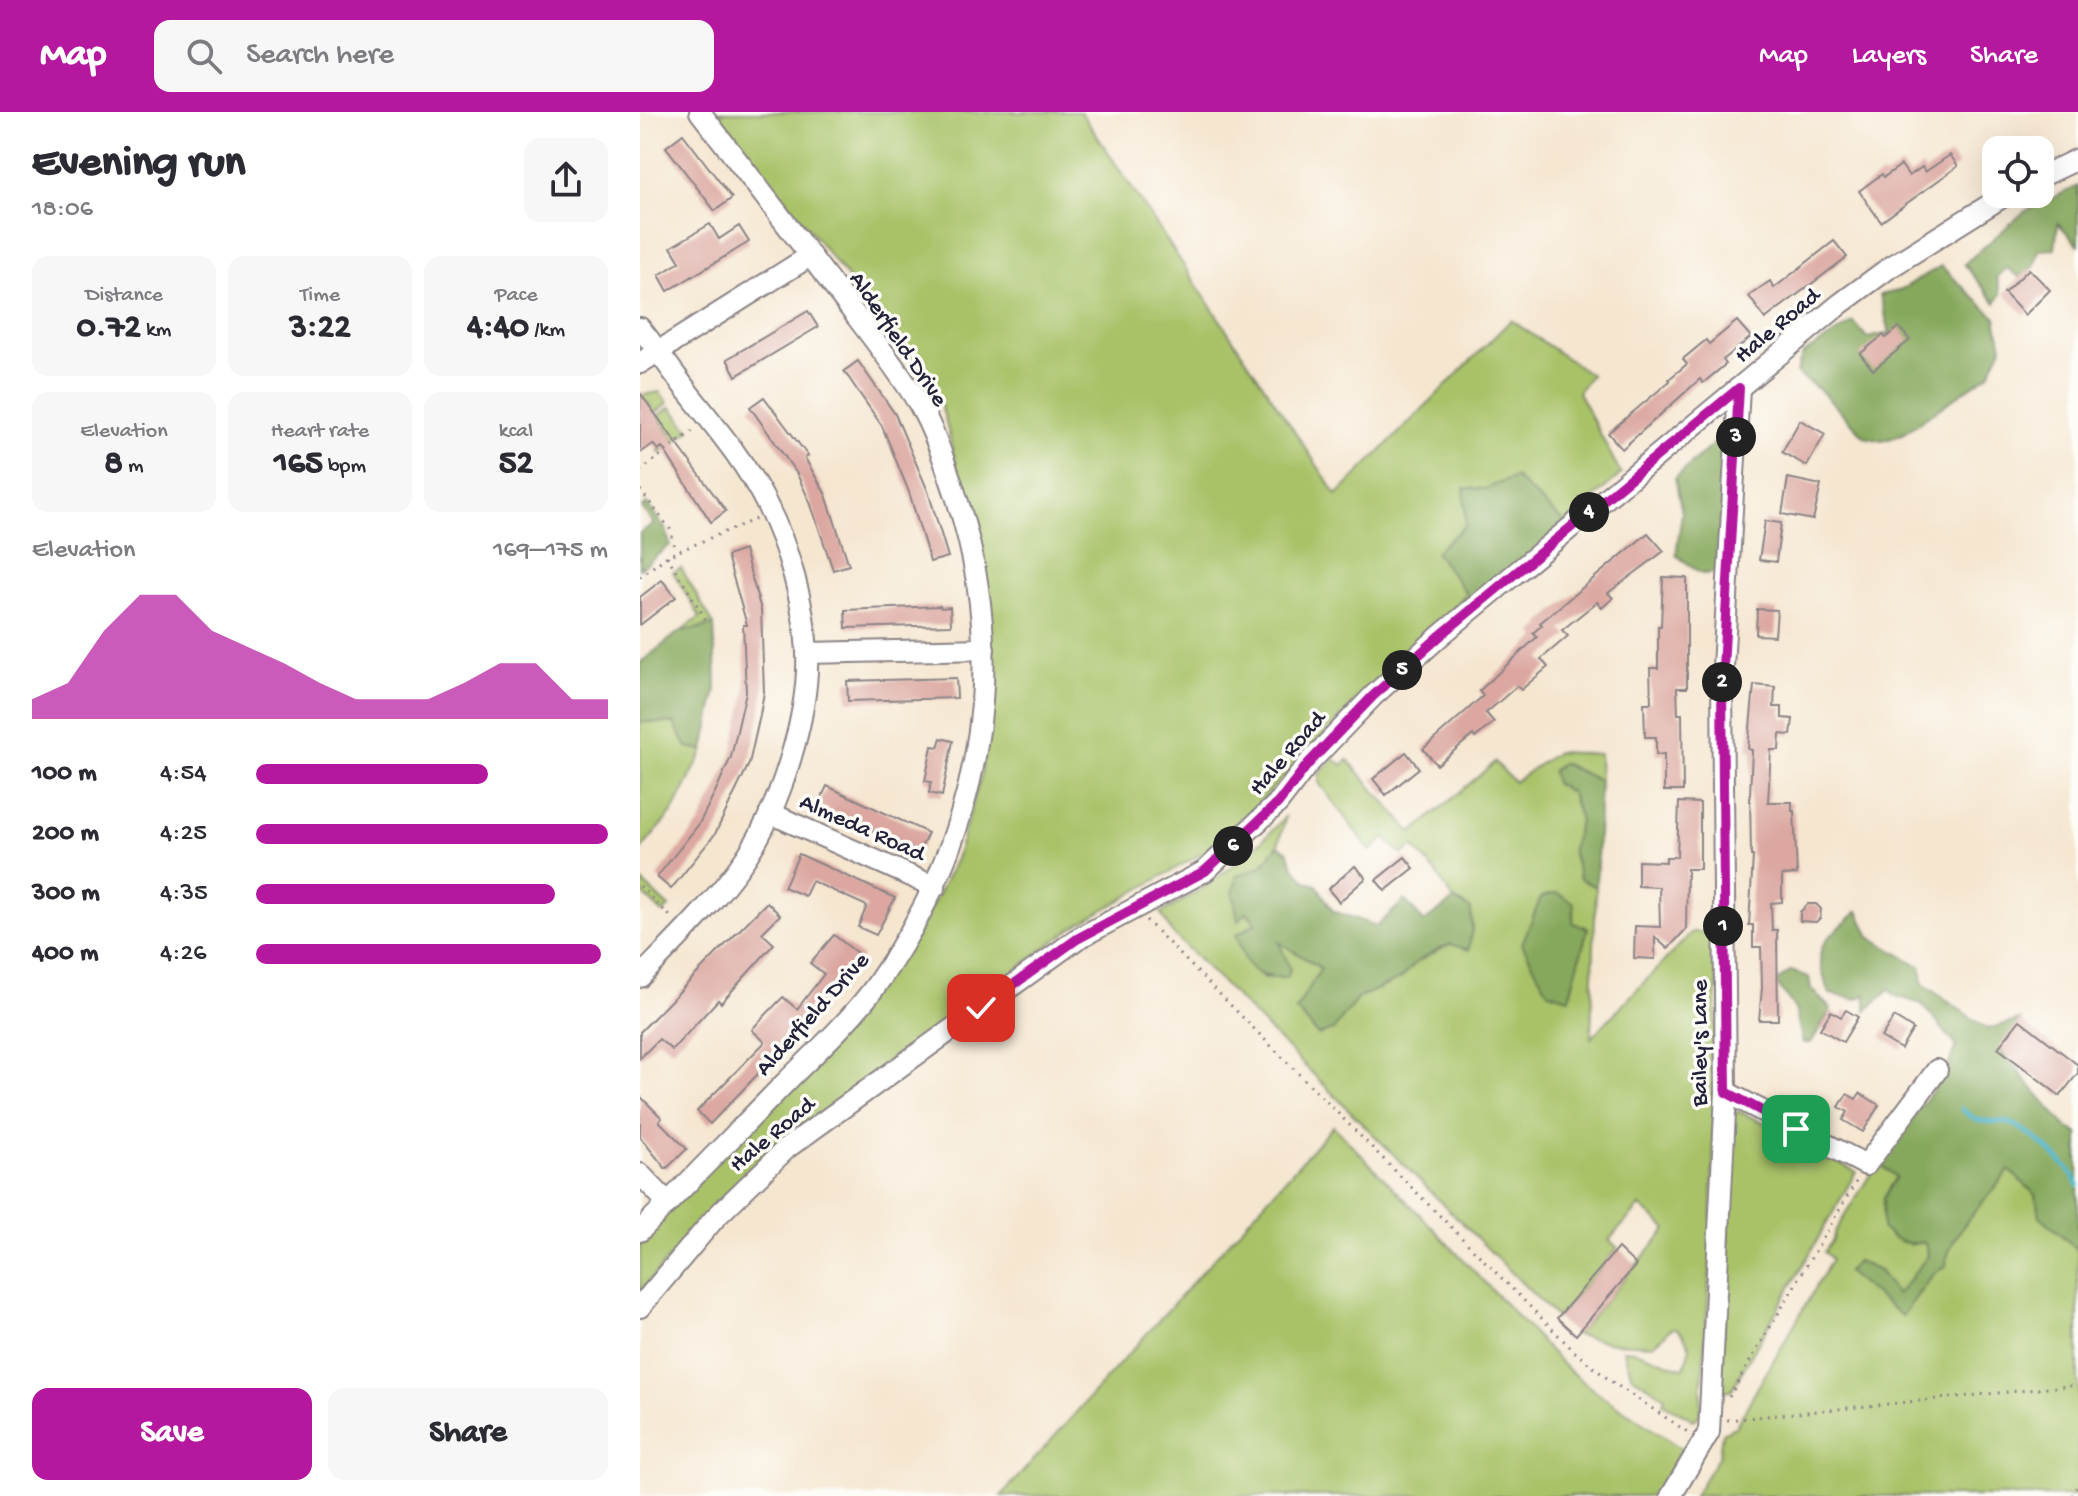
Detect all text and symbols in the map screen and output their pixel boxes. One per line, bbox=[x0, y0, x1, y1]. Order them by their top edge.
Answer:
search box bbox=[154, 20, 714, 92]
text: Map bbox=[40, 34, 106, 78]
icon: search bbox=[182, 34, 226, 78]
text: Search here bbox=[246, 39, 394, 74]
text: Map bbox=[1759, 40, 1808, 73]
text: Layers bbox=[1852, 40, 1926, 73]
text: Share bbox=[1970, 40, 2038, 73]
map controls bbox=[1982, 136, 2054, 208]
button: locate bbox=[1982, 136, 2054, 208]
button: share bbox=[524, 138, 608, 222]
text: Evening run bbox=[32, 139, 245, 191]
text: 18:06 bbox=[32, 195, 93, 226]
street label: Alderfield Drive bbox=[841, 267, 953, 414]
street label: Hale Road bbox=[1730, 281, 1828, 371]
text: Distance bbox=[85, 283, 163, 309]
text: Time bbox=[300, 283, 340, 309]
text: Pace bbox=[494, 283, 538, 309]
text: 0.72 bbox=[77, 309, 141, 349]
text: 3:22 bbox=[289, 309, 351, 349]
text: 4:40 bbox=[467, 309, 529, 349]
text: km bbox=[141, 318, 171, 344]
text: /km bbox=[529, 318, 565, 344]
pin: 3 bbox=[1716, 417, 1756, 457]
text: Elevation bbox=[80, 419, 168, 445]
text: Heart rate bbox=[271, 419, 369, 445]
text: kcal bbox=[499, 419, 533, 445]
text: 3 bbox=[1730, 424, 1742, 450]
text: 8 bbox=[104, 445, 123, 485]
text: 165 bbox=[274, 445, 323, 485]
text: 52 bbox=[499, 445, 533, 485]
text: m bbox=[123, 454, 144, 480]
text: bpm bbox=[323, 454, 366, 480]
pin: 4 bbox=[1569, 492, 1609, 532]
text: 4 bbox=[1584, 499, 1594, 525]
text: Elevation bbox=[32, 536, 135, 567]
text: 169–175 m bbox=[493, 536, 608, 567]
pin: 5 bbox=[1382, 650, 1422, 690]
text: 5 bbox=[1396, 657, 1408, 683]
pin: 2 bbox=[1702, 662, 1742, 702]
text: 2 bbox=[1717, 669, 1727, 695]
street label: Hale Road bbox=[1244, 705, 1335, 803]
text: 100 m bbox=[32, 759, 97, 790]
text: 4:54 bbox=[160, 759, 206, 790]
street label: Almeda Road bbox=[794, 789, 931, 871]
text: 200 m bbox=[32, 819, 99, 850]
text: 4:25 bbox=[160, 819, 207, 850]
pin: 6 bbox=[1213, 826, 1253, 866]
text: 6 bbox=[1227, 833, 1239, 859]
text: 300 m bbox=[32, 879, 100, 910]
text: 4:35 bbox=[160, 879, 208, 910]
pin: 1 bbox=[1703, 906, 1743, 946]
text: 1 bbox=[1719, 913, 1727, 939]
text: 400 m bbox=[32, 939, 98, 970]
text: 4:26 bbox=[160, 939, 206, 970]
street label: Alderfield Drive bbox=[750, 947, 877, 1083]
pin bbox=[947, 974, 1015, 1042]
street label: Bailey's Lane bbox=[1687, 979, 1716, 1107]
icon: check bbox=[959, 986, 1003, 1030]
street label: Hale Road bbox=[725, 1090, 823, 1180]
pin bbox=[1762, 1095, 1830, 1163]
icon: arrive bbox=[1774, 1107, 1818, 1151]
button: Save bbox=[32, 1388, 312, 1480]
button: Share bbox=[328, 1388, 608, 1480]

